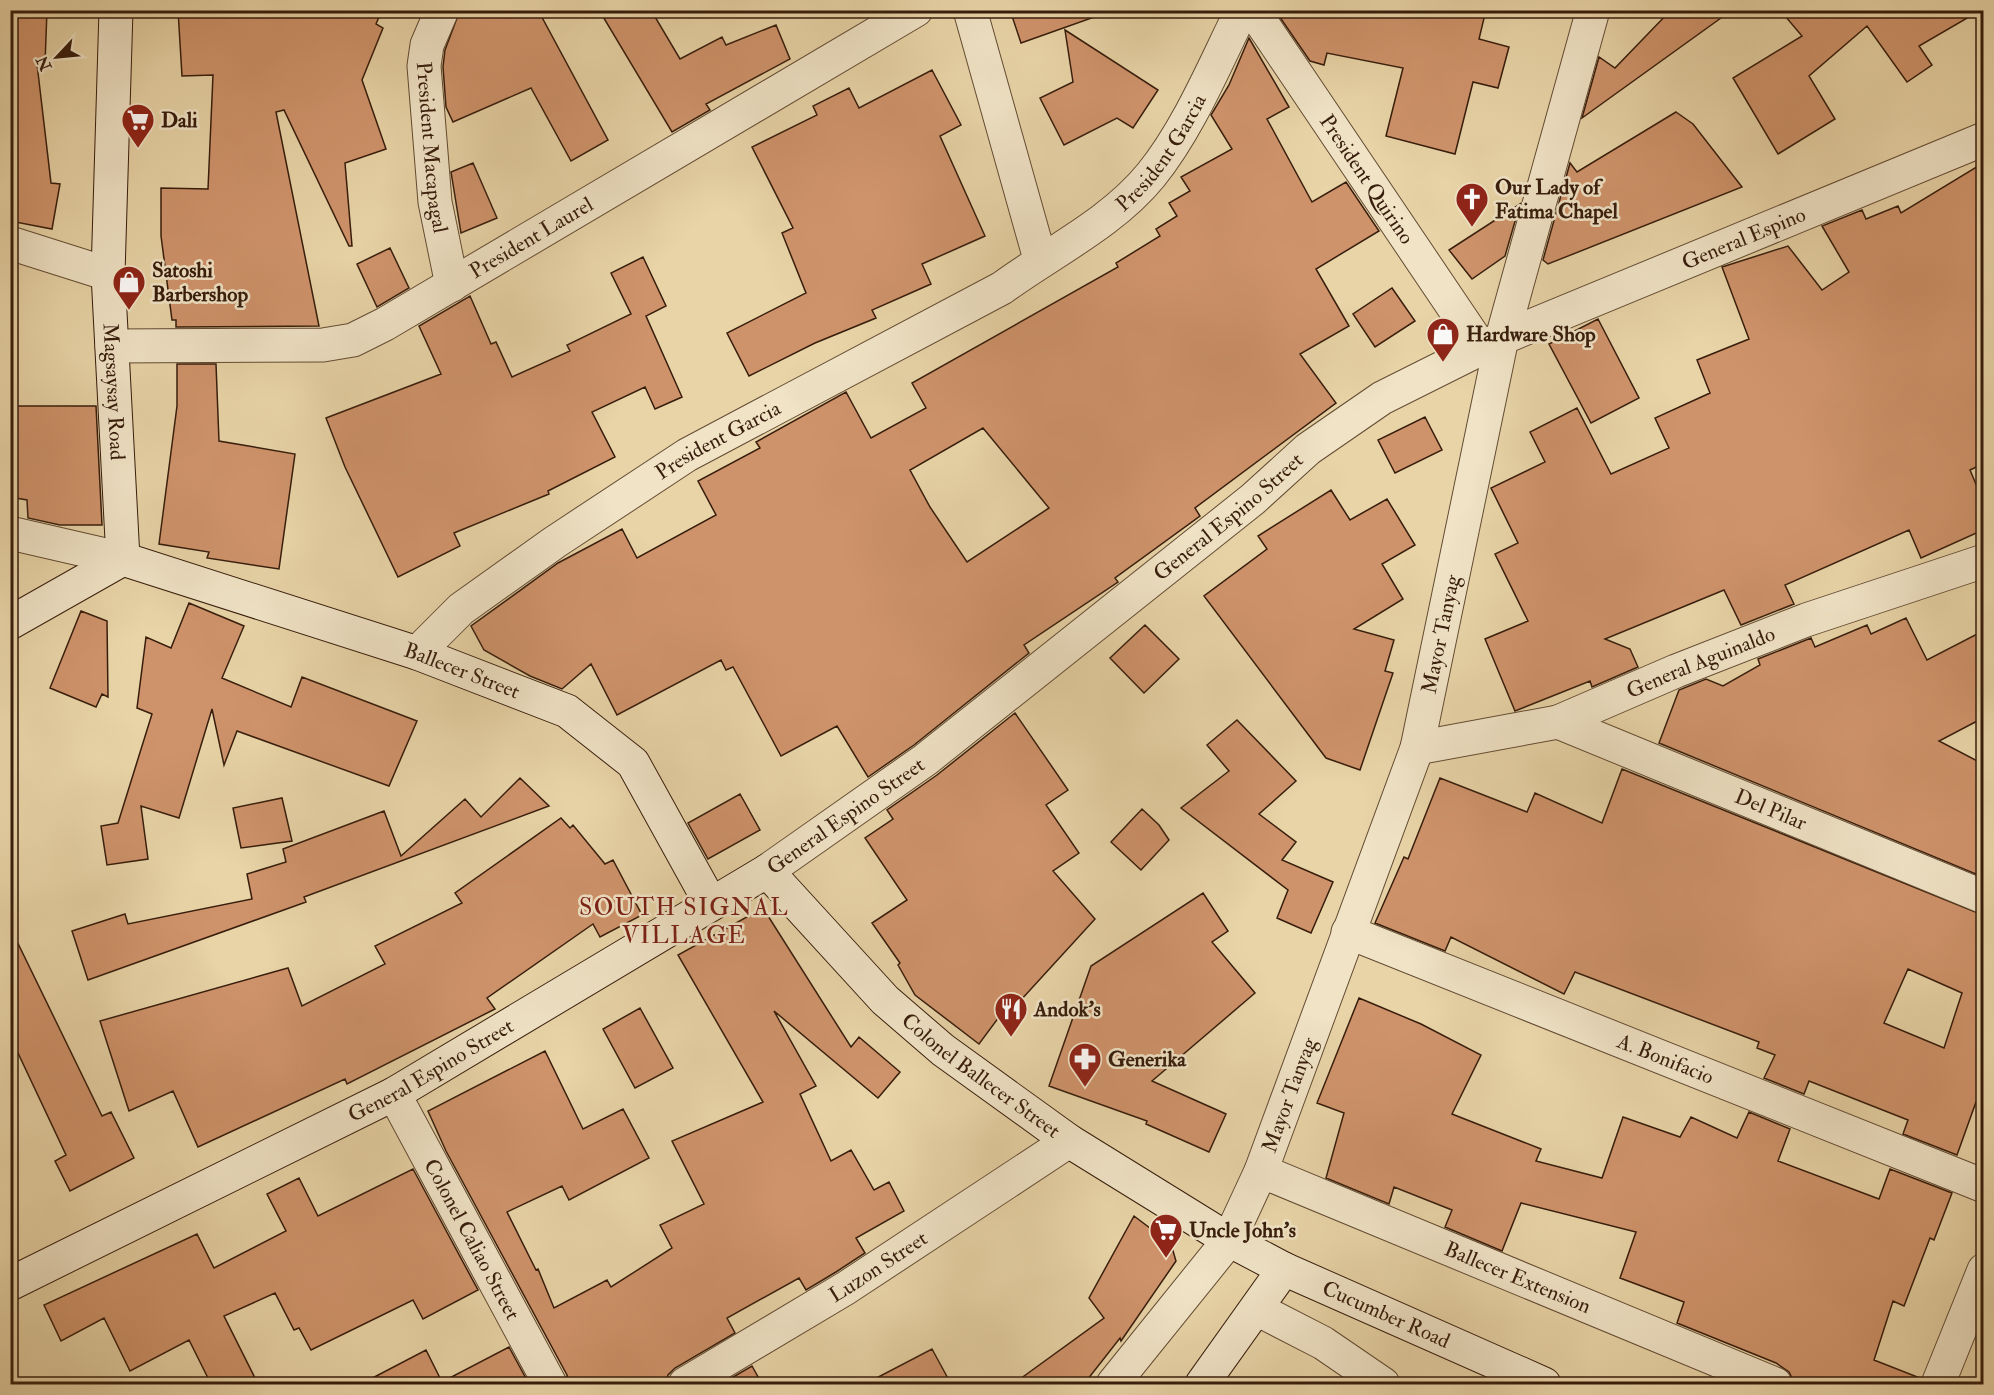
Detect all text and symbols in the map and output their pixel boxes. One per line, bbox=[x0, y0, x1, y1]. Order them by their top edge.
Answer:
north arrow bbox=[27, 27, 87, 87]
text: N bbox=[32, 52, 57, 75]
street label: President Macapagal bbox=[410, 61, 455, 236]
street label: President Garcia bbox=[1110, 89, 1213, 217]
supermarket icon: Dali bbox=[120, 102, 156, 149]
place label: Dali bbox=[161, 107, 198, 134]
street label: President Quirino bbox=[1314, 109, 1420, 249]
place label: Our Lady of Fatima Chapel bbox=[1495, 174, 1618, 225]
church icon: Our Lady of Fatima Chapel bbox=[1454, 181, 1490, 228]
street label: President Laurel bbox=[464, 190, 598, 285]
street label: General Espino bbox=[1678, 201, 1810, 276]
place label: Satoshi Barbershop bbox=[152, 257, 248, 308]
shop icon: Satoshi Barbershop bbox=[111, 264, 147, 311]
shop icon: Hardware Shop bbox=[1425, 316, 1461, 363]
place label: Hardware Shop bbox=[1466, 321, 1596, 348]
street label: Magsaysay Road bbox=[97, 322, 131, 462]
street label: President Garcia bbox=[650, 394, 785, 486]
street label: General Espino Street bbox=[1148, 446, 1309, 587]
street label: Mayor Tanyag bbox=[1415, 572, 1466, 696]
street label: General Aguinaldo bbox=[1622, 620, 1779, 704]
street label: Ballecer Street bbox=[401, 636, 524, 705]
street label: General Espino Street bbox=[761, 751, 930, 881]
street label: Del Pilar bbox=[1731, 783, 1811, 836]
district label: SOUTH SIGNAL VILLAGE bbox=[579, 892, 789, 951]
restaurant icon: Andok's bbox=[993, 991, 1029, 1038]
place label: Andok's bbox=[1033, 996, 1101, 1023]
street label: Colonel Ballecer Street bbox=[896, 1007, 1066, 1144]
street label: General Espino Street bbox=[343, 1012, 519, 1128]
street label: A. Bonifacio bbox=[1612, 1027, 1718, 1090]
street label: Mayor Tanyag bbox=[1255, 1033, 1323, 1156]
pharmacy icon: Generika bbox=[1067, 1041, 1103, 1088]
place label: Generika bbox=[1108, 1046, 1187, 1073]
street label: Colonel Caliao Street bbox=[418, 1154, 527, 1325]
supermarket icon: Uncle John's bbox=[1148, 1212, 1184, 1259]
place label: Uncle John's bbox=[1189, 1217, 1296, 1244]
street label: Luzon Street bbox=[824, 1225, 933, 1309]
street label: Ballecer Extension bbox=[1441, 1235, 1595, 1320]
street label: Cucumber Road bbox=[1318, 1274, 1455, 1355]

